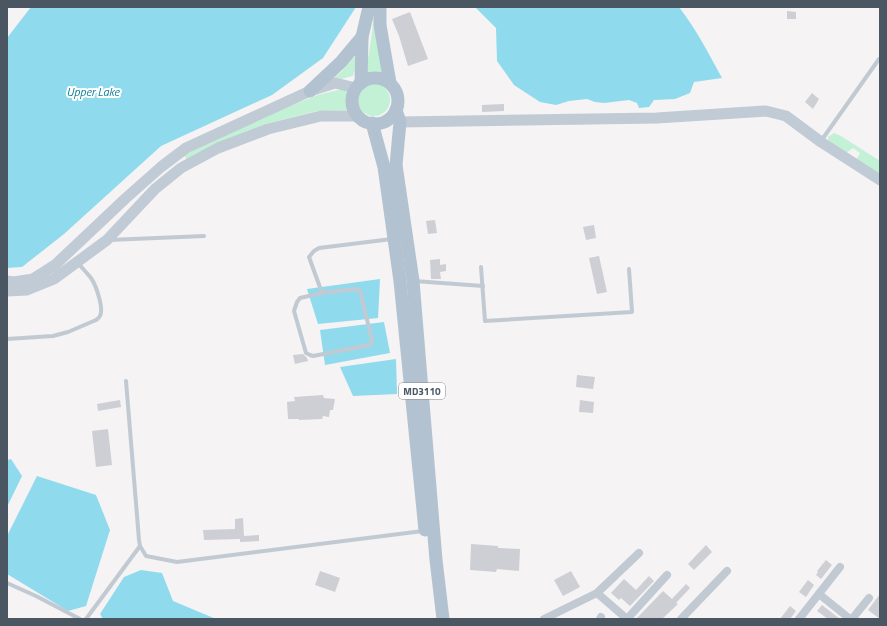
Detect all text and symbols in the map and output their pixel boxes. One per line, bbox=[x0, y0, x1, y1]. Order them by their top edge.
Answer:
water label: Upper Lake bbox=[67, 82, 121, 101]
road number: MD3110 bbox=[399, 383, 445, 399]

